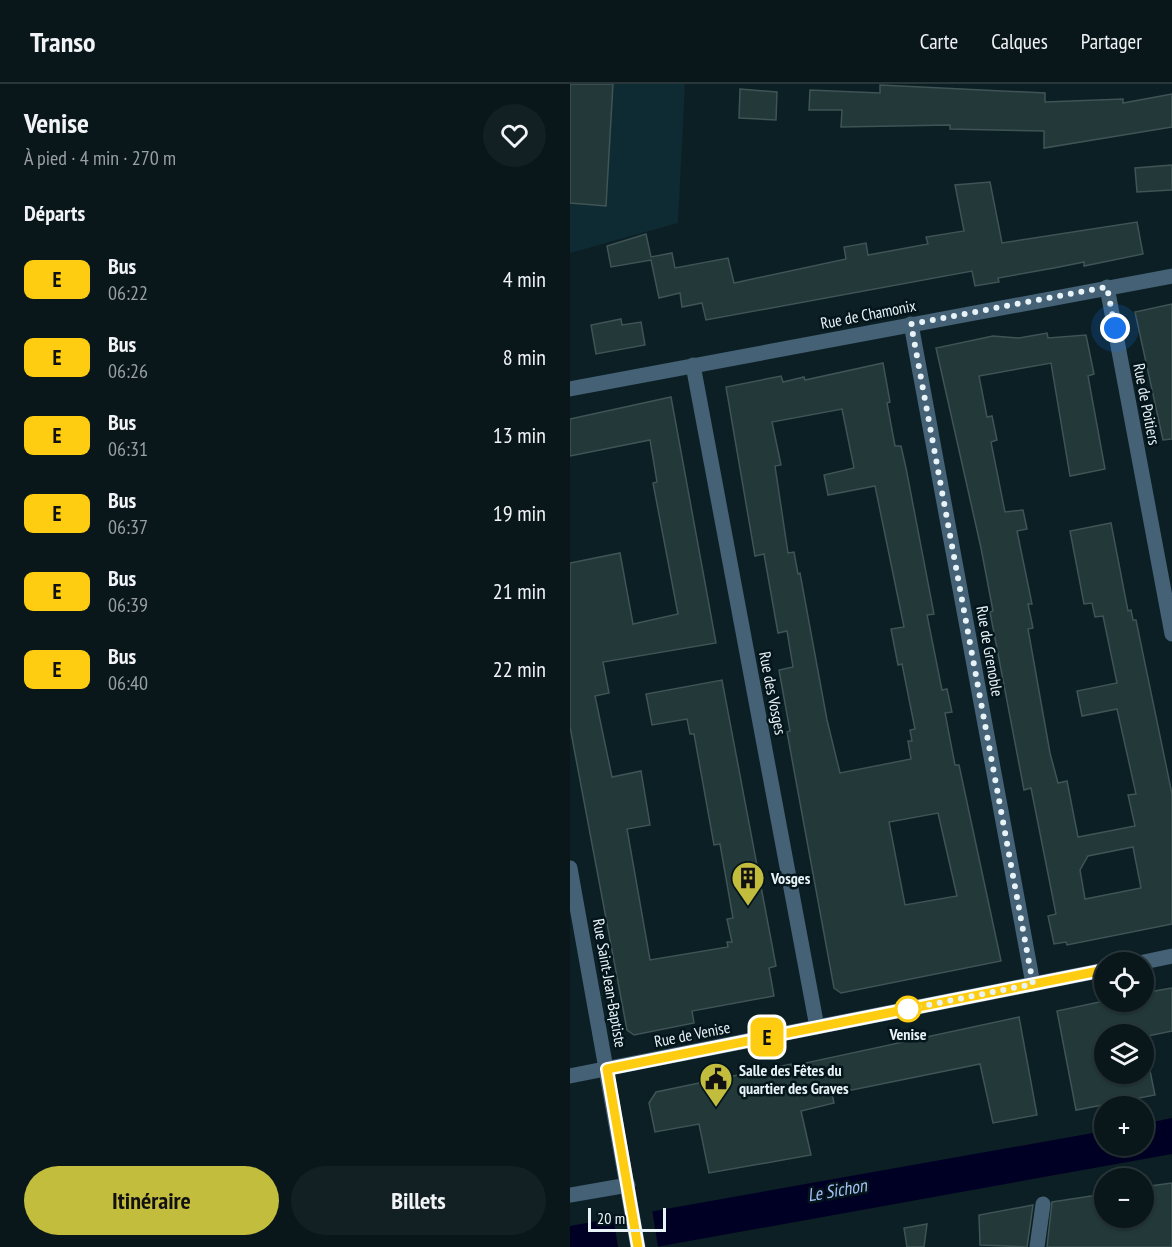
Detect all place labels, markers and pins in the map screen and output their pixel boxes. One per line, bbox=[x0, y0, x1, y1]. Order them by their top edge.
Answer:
building icon: Vosges bbox=[730, 860, 766, 907]
place label: Vosges bbox=[770, 868, 811, 888]
marker: Venise bbox=[895, 996, 921, 1022]
place label: Venise bbox=[888, 1024, 927, 1044]
place label: Salle des Fêtes du quartier des Graves bbox=[739, 1060, 849, 1098]
public building icon: Salle des Fêtes du quartier des Graves bbox=[698, 1061, 734, 1108]

